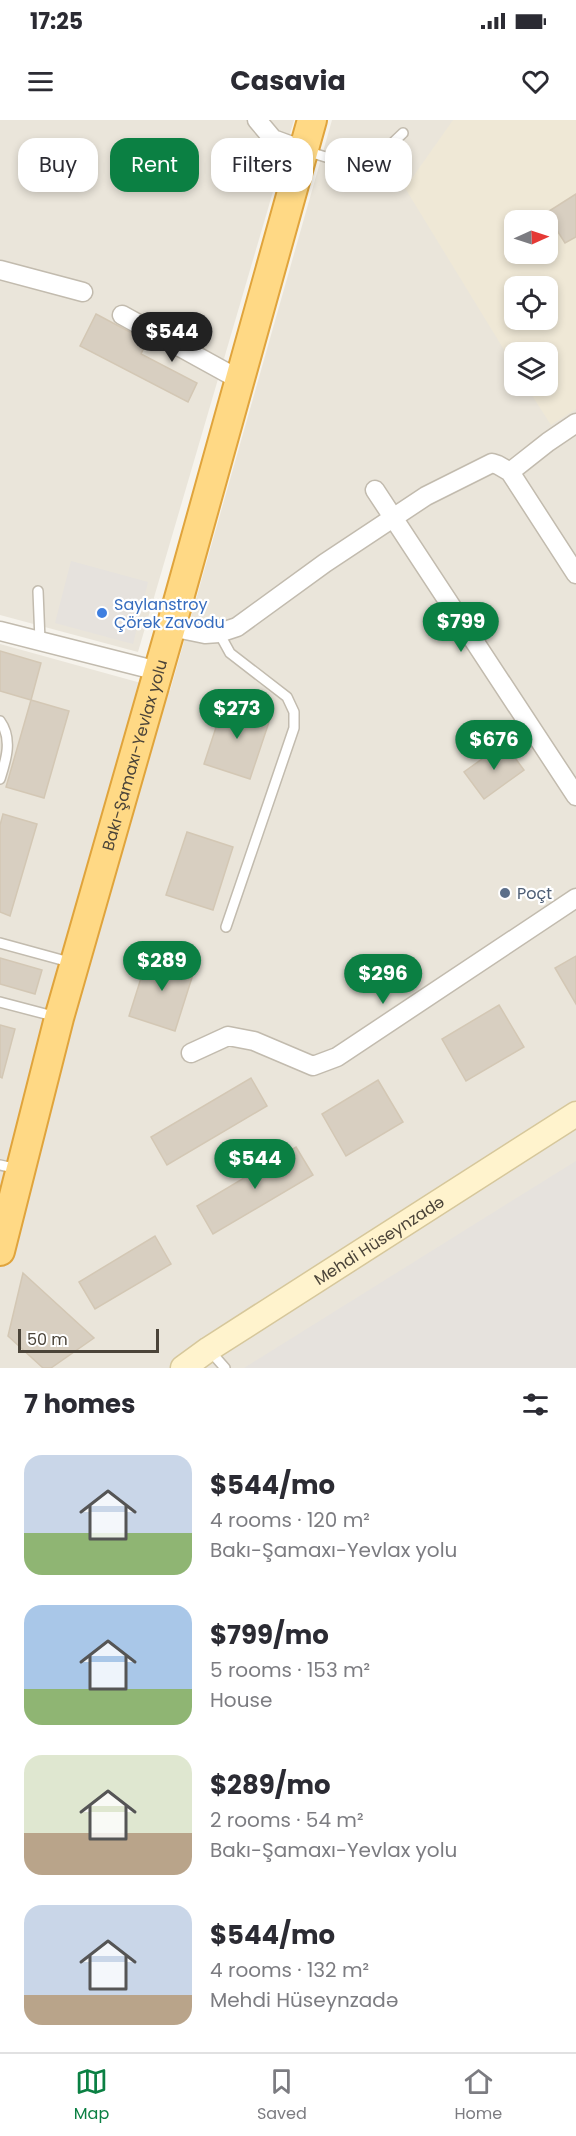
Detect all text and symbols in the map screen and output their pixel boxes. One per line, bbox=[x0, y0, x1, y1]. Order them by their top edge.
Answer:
text: 17:25 bbox=[30, 6, 83, 37]
text: Casavia bbox=[230, 62, 346, 99]
icon: menu bbox=[24, 65, 57, 98]
icon: heart bbox=[519, 65, 552, 98]
chip: Buy bbox=[18, 138, 98, 192]
chip: Rent bbox=[110, 138, 199, 192]
chip: Filters bbox=[211, 138, 313, 192]
chip: New bbox=[325, 138, 412, 192]
north arrow bbox=[504, 210, 558, 264]
map controls bbox=[504, 210, 558, 396]
button: locate bbox=[504, 276, 558, 330]
pin: $544 bbox=[136, 312, 208, 363]
text: $544 bbox=[145, 317, 199, 345]
button: layers bbox=[504, 342, 558, 396]
place label: Saylanstroy Çörək Zavodu bbox=[114, 593, 225, 634]
pin: $799 bbox=[425, 602, 497, 653]
marker: Saylanstroy Çörək Zavodu bbox=[95, 606, 109, 620]
text: $799 bbox=[437, 607, 485, 635]
street label: Bakı-Şamaxı-Yevlax yolu bbox=[96, 657, 173, 853]
pin: $273 bbox=[201, 689, 273, 740]
text: $273 bbox=[213, 694, 261, 722]
pin: $676 bbox=[458, 720, 530, 771]
text: $676 bbox=[469, 725, 519, 753]
place label: Poçt bbox=[517, 882, 552, 905]
marker: Poçt bbox=[498, 886, 512, 900]
pin: $289 bbox=[126, 941, 198, 992]
text: $289 bbox=[137, 946, 187, 974]
pin: $296 bbox=[347, 954, 419, 1005]
text: $296 bbox=[358, 959, 408, 987]
pin: $544 bbox=[219, 1139, 291, 1190]
text: $544 bbox=[228, 1144, 282, 1172]
street label: Mehdi Hüseynzadə bbox=[309, 1190, 449, 1291]
scale bar bbox=[18, 1326, 159, 1354]
text: 50 m bbox=[27, 1328, 68, 1351]
text: 7 homes bbox=[24, 1386, 136, 1422]
icon: filters bbox=[519, 1388, 552, 1421]
text: $544/mo bbox=[210, 1467, 335, 1503]
icon: home bbox=[72, 1479, 144, 1551]
text: 4 rooms · 120 m² bbox=[210, 1506, 370, 1534]
text: Bakı-Şamaxı-Yevlax yolu bbox=[210, 1536, 457, 1564]
text: $799/mo bbox=[210, 1617, 329, 1653]
icon: home bbox=[72, 1629, 144, 1701]
text: 5 rooms · 153 m² bbox=[210, 1656, 370, 1684]
text: House bbox=[210, 1686, 272, 1714]
text: $289/mo bbox=[210, 1767, 331, 1803]
icon: home bbox=[72, 1779, 144, 1851]
text: 2 rooms · 54 m² bbox=[210, 1806, 364, 1834]
text: Bakı-Şamaxı-Yevlax yolu bbox=[210, 1836, 457, 1864]
text: $544/mo bbox=[210, 1917, 335, 1953]
icon: home bbox=[72, 1929, 144, 2001]
text: 4 rooms · 132 m² bbox=[210, 1956, 369, 1984]
text: Mehdi Hüseynzadə bbox=[210, 1986, 398, 2014]
tab: Map bbox=[74, 2065, 109, 2126]
tab: Saved bbox=[257, 2065, 307, 2126]
tab: Home bbox=[454, 2065, 502, 2126]

